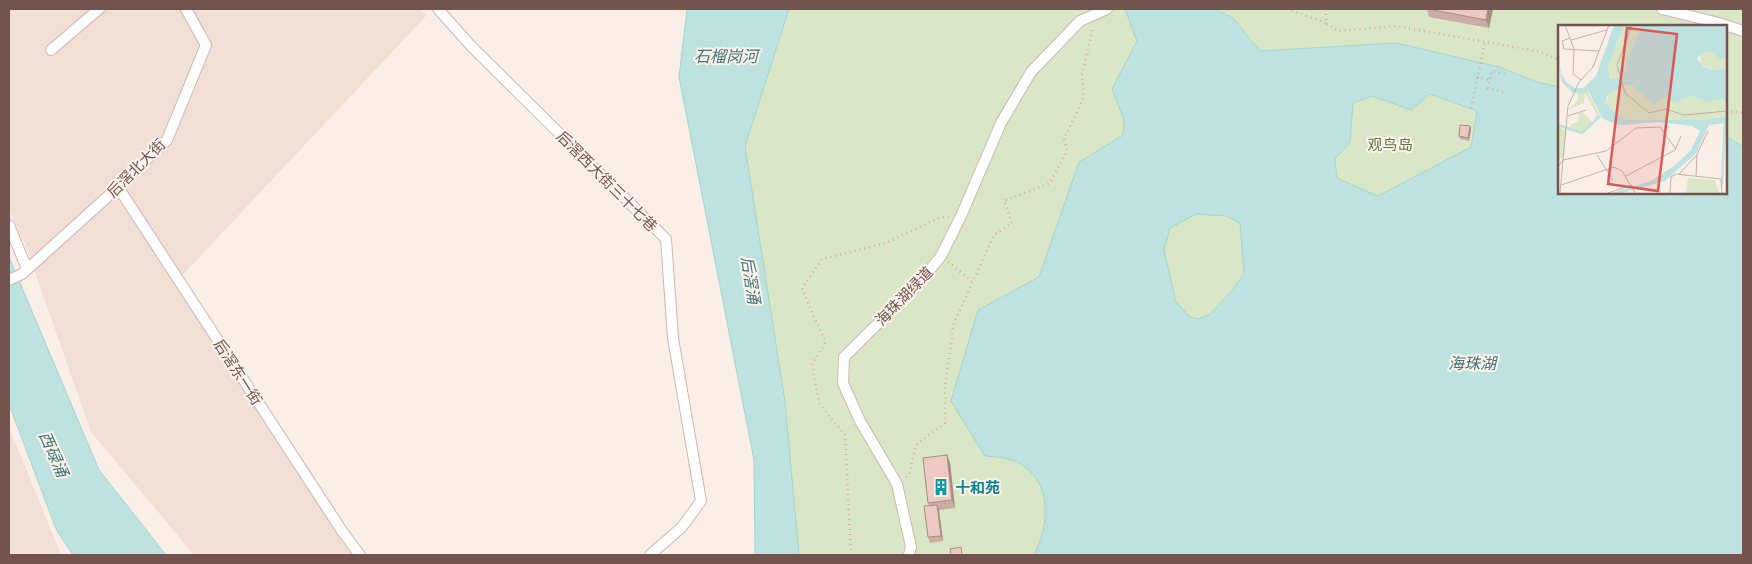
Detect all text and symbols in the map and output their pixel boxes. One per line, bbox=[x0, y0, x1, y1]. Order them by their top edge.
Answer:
inset map bbox=[1558, 25, 1727, 194]
water label: 石榴岗河 bbox=[694, 46, 761, 66]
street label: 后滘西大街三十七巷 bbox=[553, 127, 661, 235]
street label: 后滘北大街 bbox=[103, 135, 169, 201]
park label: 观鸟岛 bbox=[1367, 135, 1413, 154]
water label: 后滘涌 bbox=[737, 255, 765, 307]
street label: 海珠湖绿道 bbox=[871, 262, 937, 330]
street label: 后滘东一街 bbox=[210, 335, 266, 409]
water label: 海珠湖 bbox=[1448, 353, 1499, 373]
water label: 西碌涌 bbox=[35, 428, 74, 482]
building icon: 十和苑 bbox=[931, 477, 951, 497]
place label: 十和苑 bbox=[955, 478, 1000, 497]

